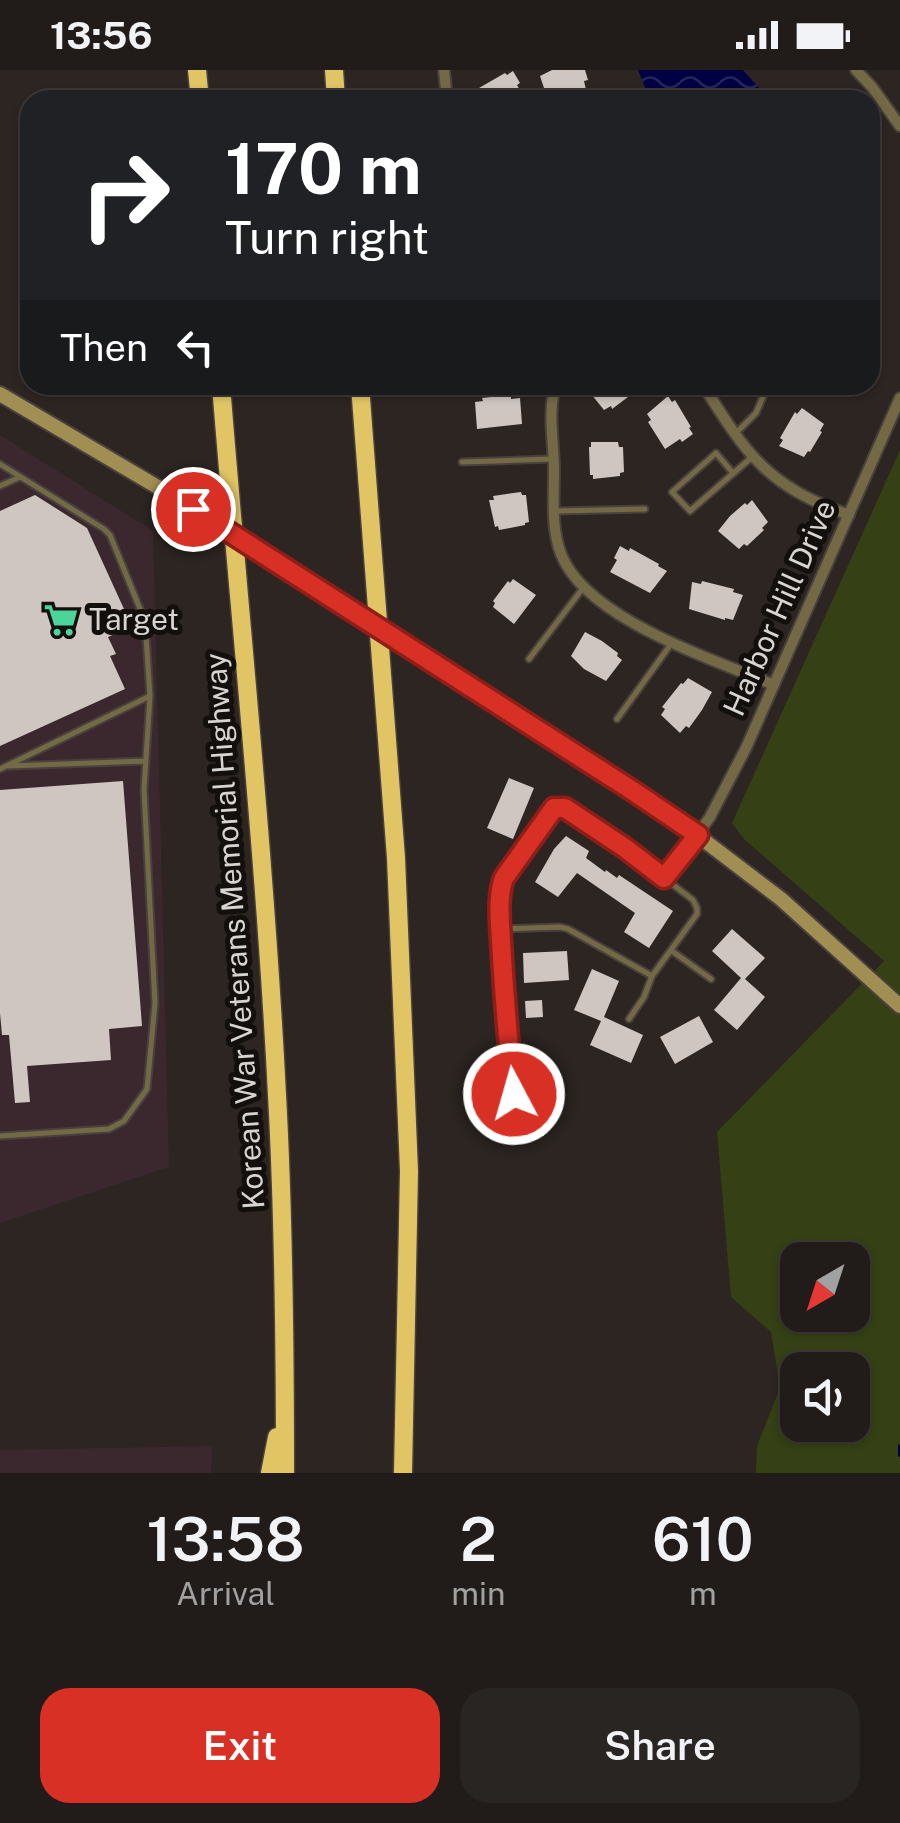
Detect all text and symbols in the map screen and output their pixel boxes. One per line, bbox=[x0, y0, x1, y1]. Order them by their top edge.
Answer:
text: 13:56 bbox=[50, 13, 153, 58]
text: 170 m bbox=[225, 127, 422, 210]
icon: right bbox=[60, 130, 190, 260]
text: Turn right bbox=[225, 211, 429, 264]
icon: left bbox=[168, 320, 223, 375]
text: Then bbox=[60, 325, 148, 370]
pin bbox=[151, 467, 236, 552]
icon: arrive bbox=[166, 482, 221, 537]
street label: Harbor Hill Drive bbox=[715, 494, 843, 721]
supermarket icon: Target bbox=[42, 601, 80, 639]
place label: Target bbox=[89, 601, 179, 637]
street label: Korean War Veterans Memorial Highway bbox=[197, 652, 271, 1210]
position arrow bbox=[462, 1042, 566, 1146]
north arrow bbox=[780, 1242, 870, 1332]
map controls bbox=[780, 1242, 870, 1442]
button: sound bbox=[780, 1352, 870, 1442]
text: 13:58 bbox=[147, 1504, 305, 1575]
text: 2 bbox=[460, 1504, 497, 1575]
text: 610 bbox=[652, 1504, 753, 1575]
text: Arrival bbox=[176, 1575, 275, 1612]
text: min bbox=[451, 1575, 505, 1612]
text: m bbox=[689, 1575, 717, 1612]
button: Exit bbox=[40, 1688, 440, 1803]
button: Share bbox=[460, 1688, 860, 1803]

